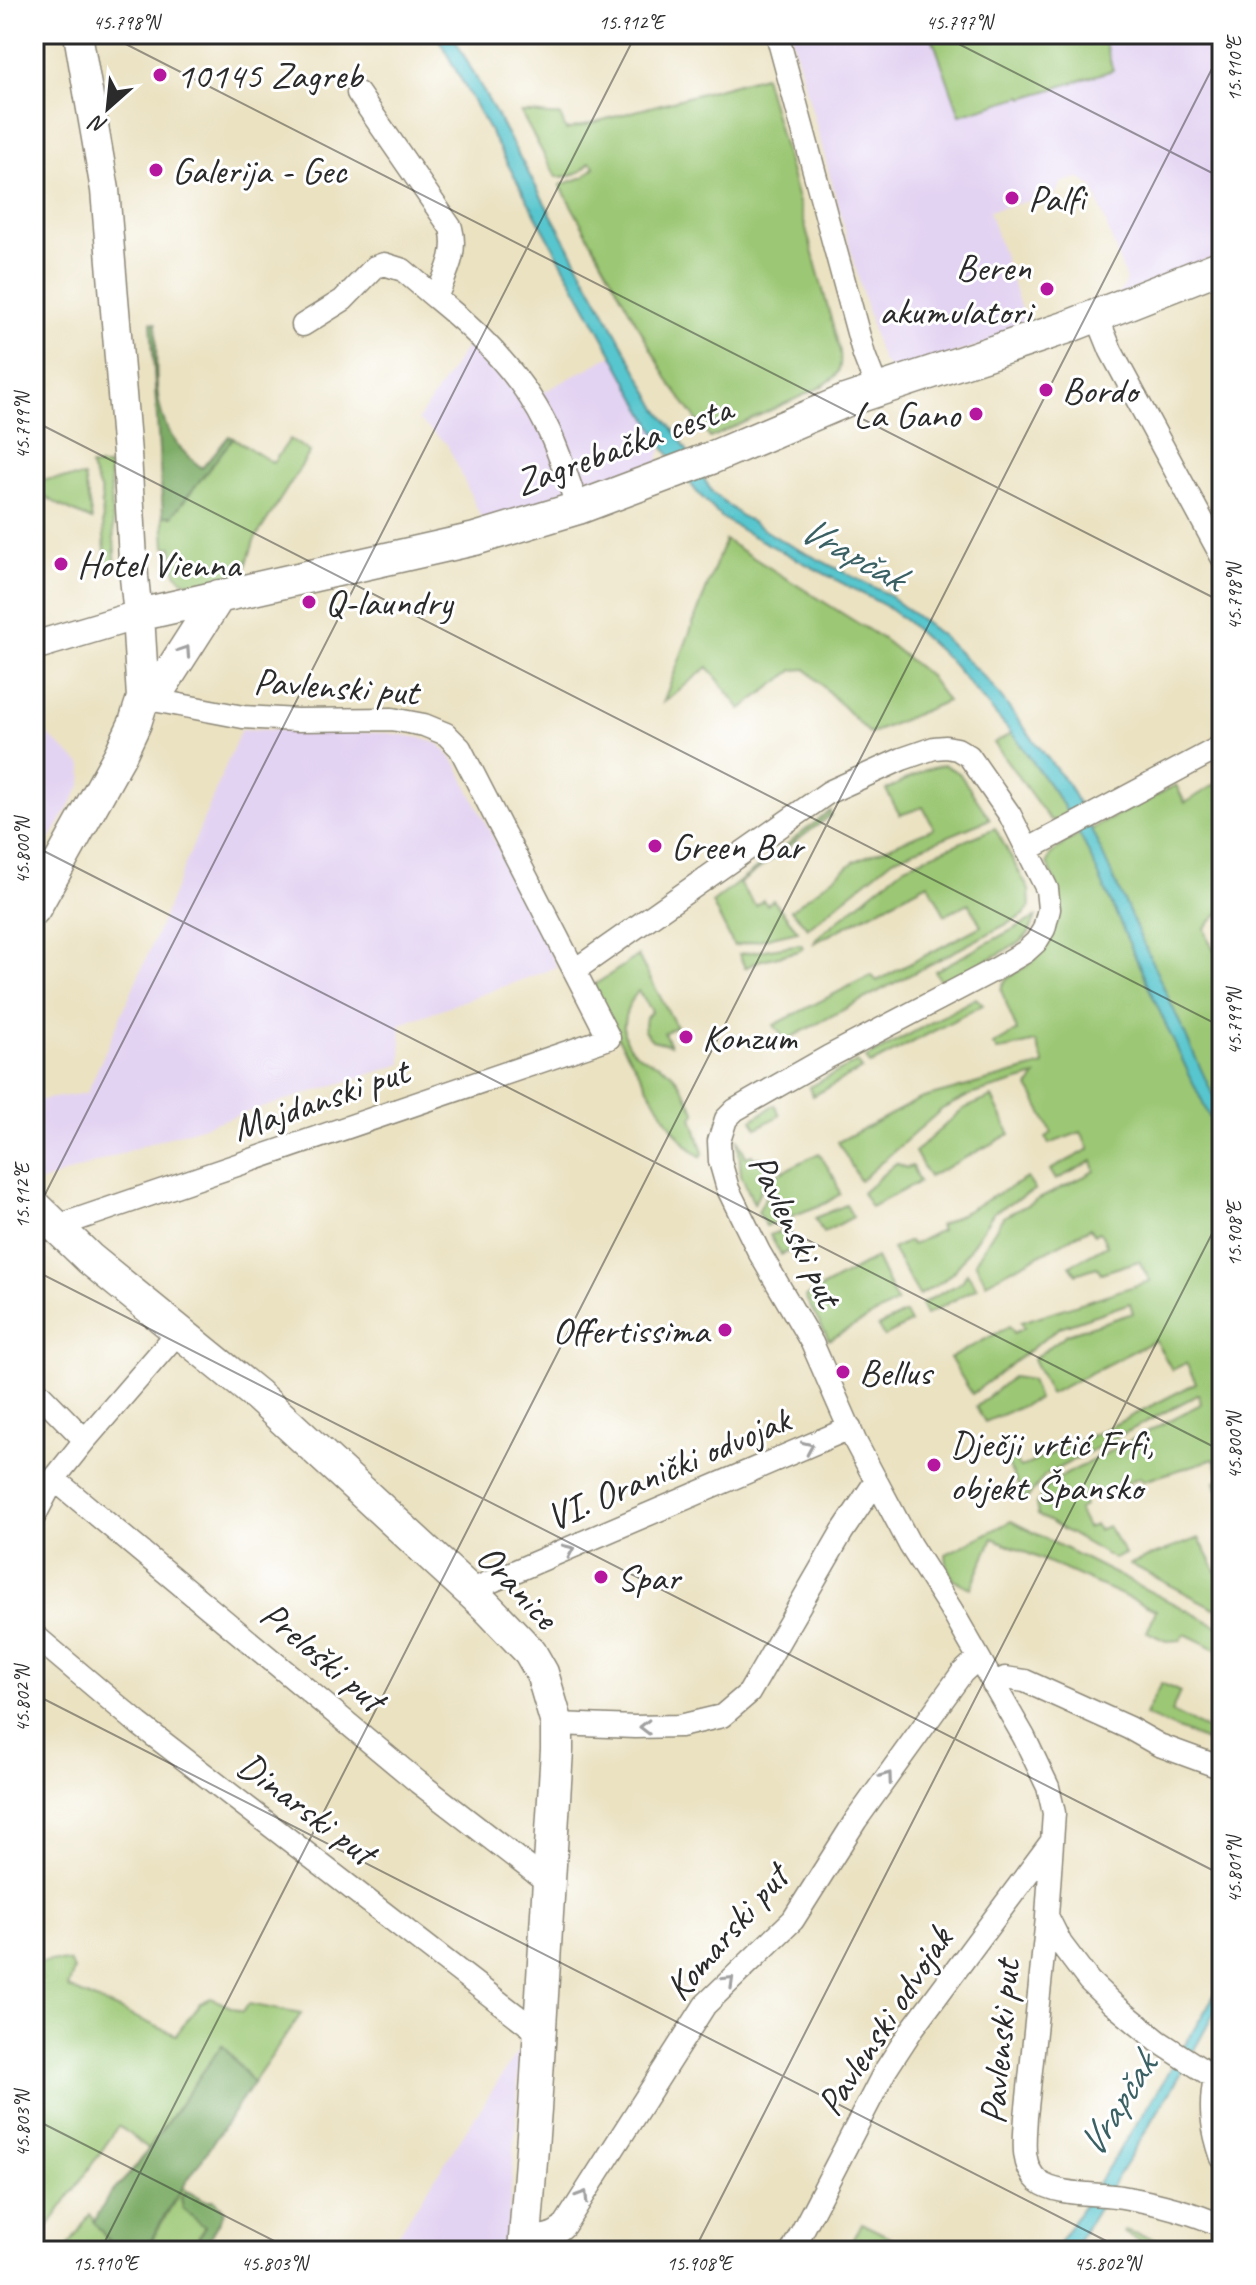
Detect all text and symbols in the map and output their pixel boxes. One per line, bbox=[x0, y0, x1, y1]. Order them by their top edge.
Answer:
text: 45.798°N bbox=[93, 10, 162, 35]
text: 15.912°E bbox=[598, 10, 666, 35]
text: 45.797°N bbox=[926, 10, 995, 35]
text: 15.910°E bbox=[1222, 34, 1247, 102]
place label: 10145 Zagreb bbox=[176, 52, 365, 99]
marker: 10145 Zagreb bbox=[151, 66, 169, 84]
north arrow bbox=[68, 68, 148, 148]
text: N bbox=[84, 108, 112, 140]
place label: Galerija - Gec bbox=[172, 147, 349, 194]
marker: Galerija - Gec bbox=[147, 161, 165, 179]
place label: Palfi bbox=[1028, 175, 1088, 222]
marker: Palfi bbox=[1003, 189, 1021, 207]
place label: Beren akumulatori bbox=[879, 244, 1036, 335]
marker: Beren akumulatori bbox=[1038, 280, 1056, 298]
place label: Bordo bbox=[1062, 367, 1141, 414]
marker: Bordo bbox=[1037, 381, 1055, 399]
street label: Zagrebačka cesta bbox=[508, 383, 741, 506]
text: 45.799°N bbox=[10, 390, 35, 459]
place label: La Gano bbox=[853, 391, 962, 438]
marker: La Gano bbox=[967, 405, 985, 423]
water label: Vrapčak bbox=[791, 504, 919, 605]
place label: Hotel Vienna bbox=[77, 541, 243, 588]
marker: Hotel Vienna bbox=[52, 555, 70, 573]
text: 45.798°N bbox=[1222, 561, 1247, 630]
place label: Q-laundry bbox=[325, 579, 455, 626]
marker: Q-laundry bbox=[300, 593, 318, 611]
one-way arrow bbox=[175, 645, 190, 659]
street label: Pavlenski put bbox=[252, 657, 423, 716]
text: 45.800°N bbox=[10, 815, 35, 884]
place label: Green Bar bbox=[671, 823, 806, 870]
marker: Green Bar bbox=[646, 837, 664, 855]
text: 45.799°N bbox=[1222, 986, 1247, 1055]
place label: Konzum bbox=[702, 1014, 799, 1061]
marker: Konzum bbox=[677, 1028, 695, 1046]
street label: Majdanski put bbox=[226, 1046, 418, 1152]
street label: Pavlenski put bbox=[738, 1146, 854, 1318]
text: 15.912°E bbox=[10, 1161, 35, 1229]
text: 15.908°E bbox=[1222, 1199, 1247, 1267]
place label: Offertissima bbox=[553, 1307, 711, 1354]
marker: Offertissima bbox=[716, 1321, 734, 1339]
place label: Bellus bbox=[859, 1349, 934, 1396]
marker: Bellus bbox=[834, 1363, 852, 1381]
street label: VI. Oranički odvojak bbox=[539, 1395, 799, 1541]
text: 45.800°N bbox=[1222, 1410, 1247, 1479]
place label: Dječji vrtić Frfi, objekt Špansko bbox=[950, 1420, 1154, 1511]
one-way arrow bbox=[800, 1441, 814, 1457]
marker: Dječji vrtić Frfi, objekt Špansko bbox=[925, 1456, 943, 1474]
street label: Oranice bbox=[466, 1534, 571, 1641]
one-way arrow bbox=[561, 1543, 575, 1559]
place label: Spar bbox=[617, 1554, 682, 1601]
marker: Spar bbox=[592, 1568, 610, 1586]
street label: Preloški put bbox=[251, 1591, 399, 1725]
text: 45.802°N bbox=[10, 1663, 35, 1732]
one-way arrow bbox=[638, 1718, 651, 1736]
street label: Dinarski put bbox=[229, 1742, 389, 1879]
one-way arrow bbox=[877, 1771, 892, 1786]
text: 45.801°N bbox=[1222, 1834, 1247, 1903]
street label: Komarski put bbox=[655, 1851, 802, 2010]
street label: Pavlenski odvojak bbox=[806, 1916, 964, 2124]
street label: Pavlenski put bbox=[969, 1955, 1030, 2126]
one-way arrow bbox=[720, 1976, 734, 1991]
water label: Vrapčak bbox=[1066, 2039, 1171, 2166]
text: 45.803°N bbox=[10, 2088, 35, 2157]
one-way arrow bbox=[574, 2190, 589, 2205]
text: 15.910°E bbox=[72, 2251, 140, 2276]
text: 45.803°N bbox=[241, 2251, 310, 2276]
text: 15.908°E bbox=[666, 2251, 734, 2276]
text: 45.802°N bbox=[1074, 2251, 1143, 2276]

